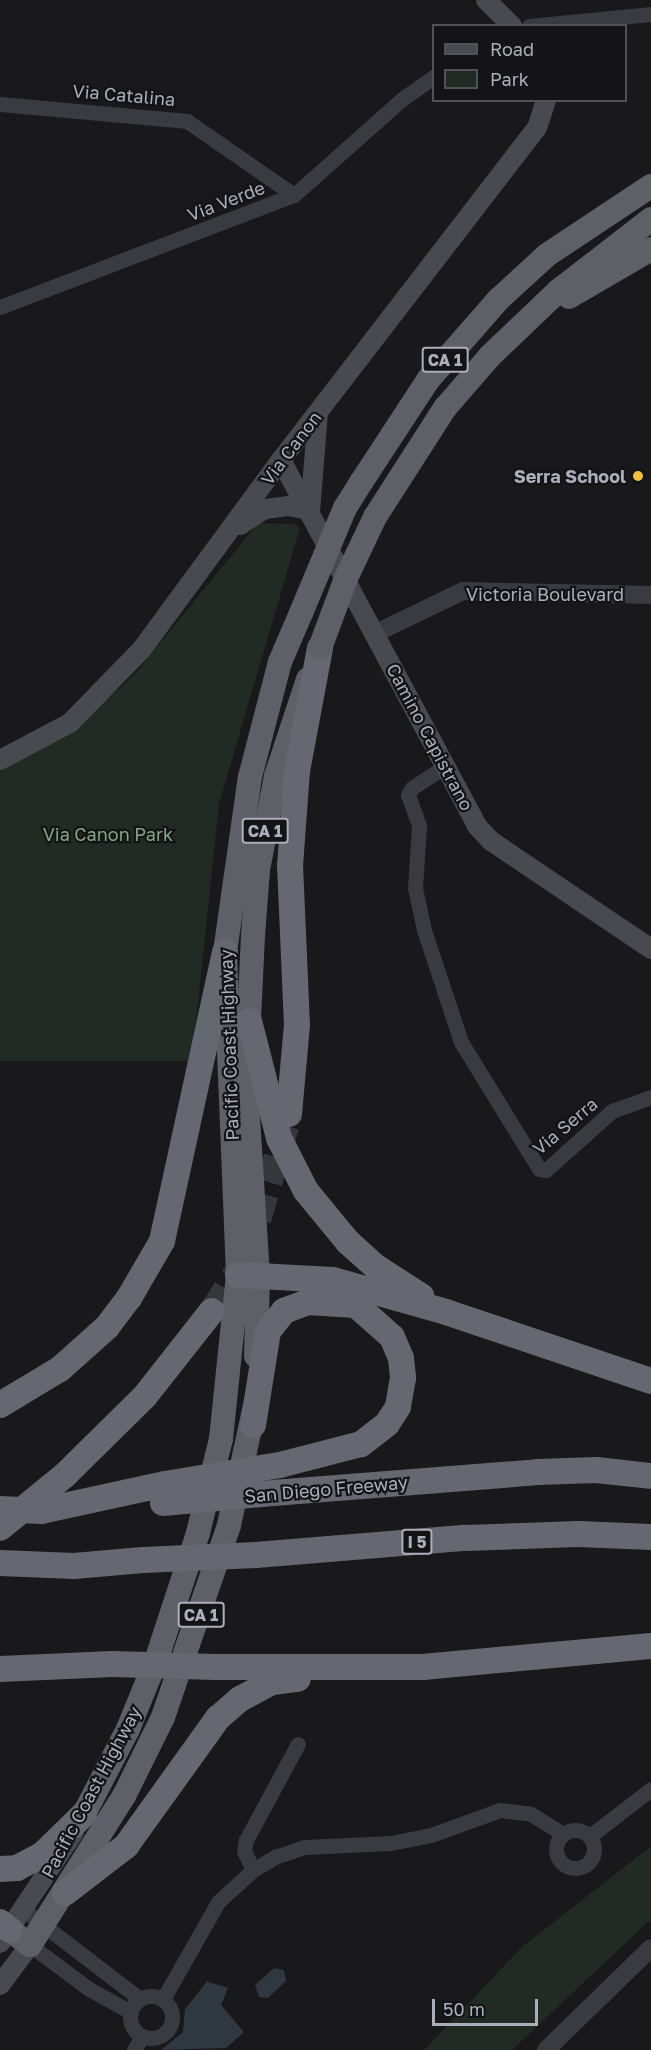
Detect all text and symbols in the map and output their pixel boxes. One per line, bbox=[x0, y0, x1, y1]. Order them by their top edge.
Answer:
legend bbox=[432, 24, 627, 102]
text: Road bbox=[490, 38, 534, 60]
text: Park bbox=[490, 68, 529, 90]
street label: Via Catalina bbox=[72, 80, 176, 110]
street label: Via Verde bbox=[184, 176, 268, 226]
road number: CA 1 bbox=[421, 347, 469, 373]
street label: Via Canon bbox=[256, 407, 326, 489]
place label: Serra School bbox=[514, 465, 626, 487]
marker: Serra School bbox=[631, 469, 645, 483]
street label: Victoria Boulevard bbox=[466, 583, 624, 605]
street label: Camino Capistrano bbox=[382, 660, 478, 814]
road number: CA 1 bbox=[241, 818, 289, 844]
park label: Via Canon Park bbox=[43, 823, 173, 845]
street label: Pacific Coast Highway bbox=[215, 949, 243, 1141]
street label: Via Serra bbox=[528, 1093, 602, 1159]
street label: San Diego Freeway bbox=[243, 1471, 409, 1507]
road number: I 5 bbox=[400, 1529, 434, 1555]
road number: CA 1 bbox=[177, 1602, 225, 1628]
street label: Pacific Coast Highway bbox=[37, 1703, 145, 1881]
scale bar bbox=[435, 1987, 542, 2025]
text: 50 m bbox=[443, 1998, 485, 2020]

